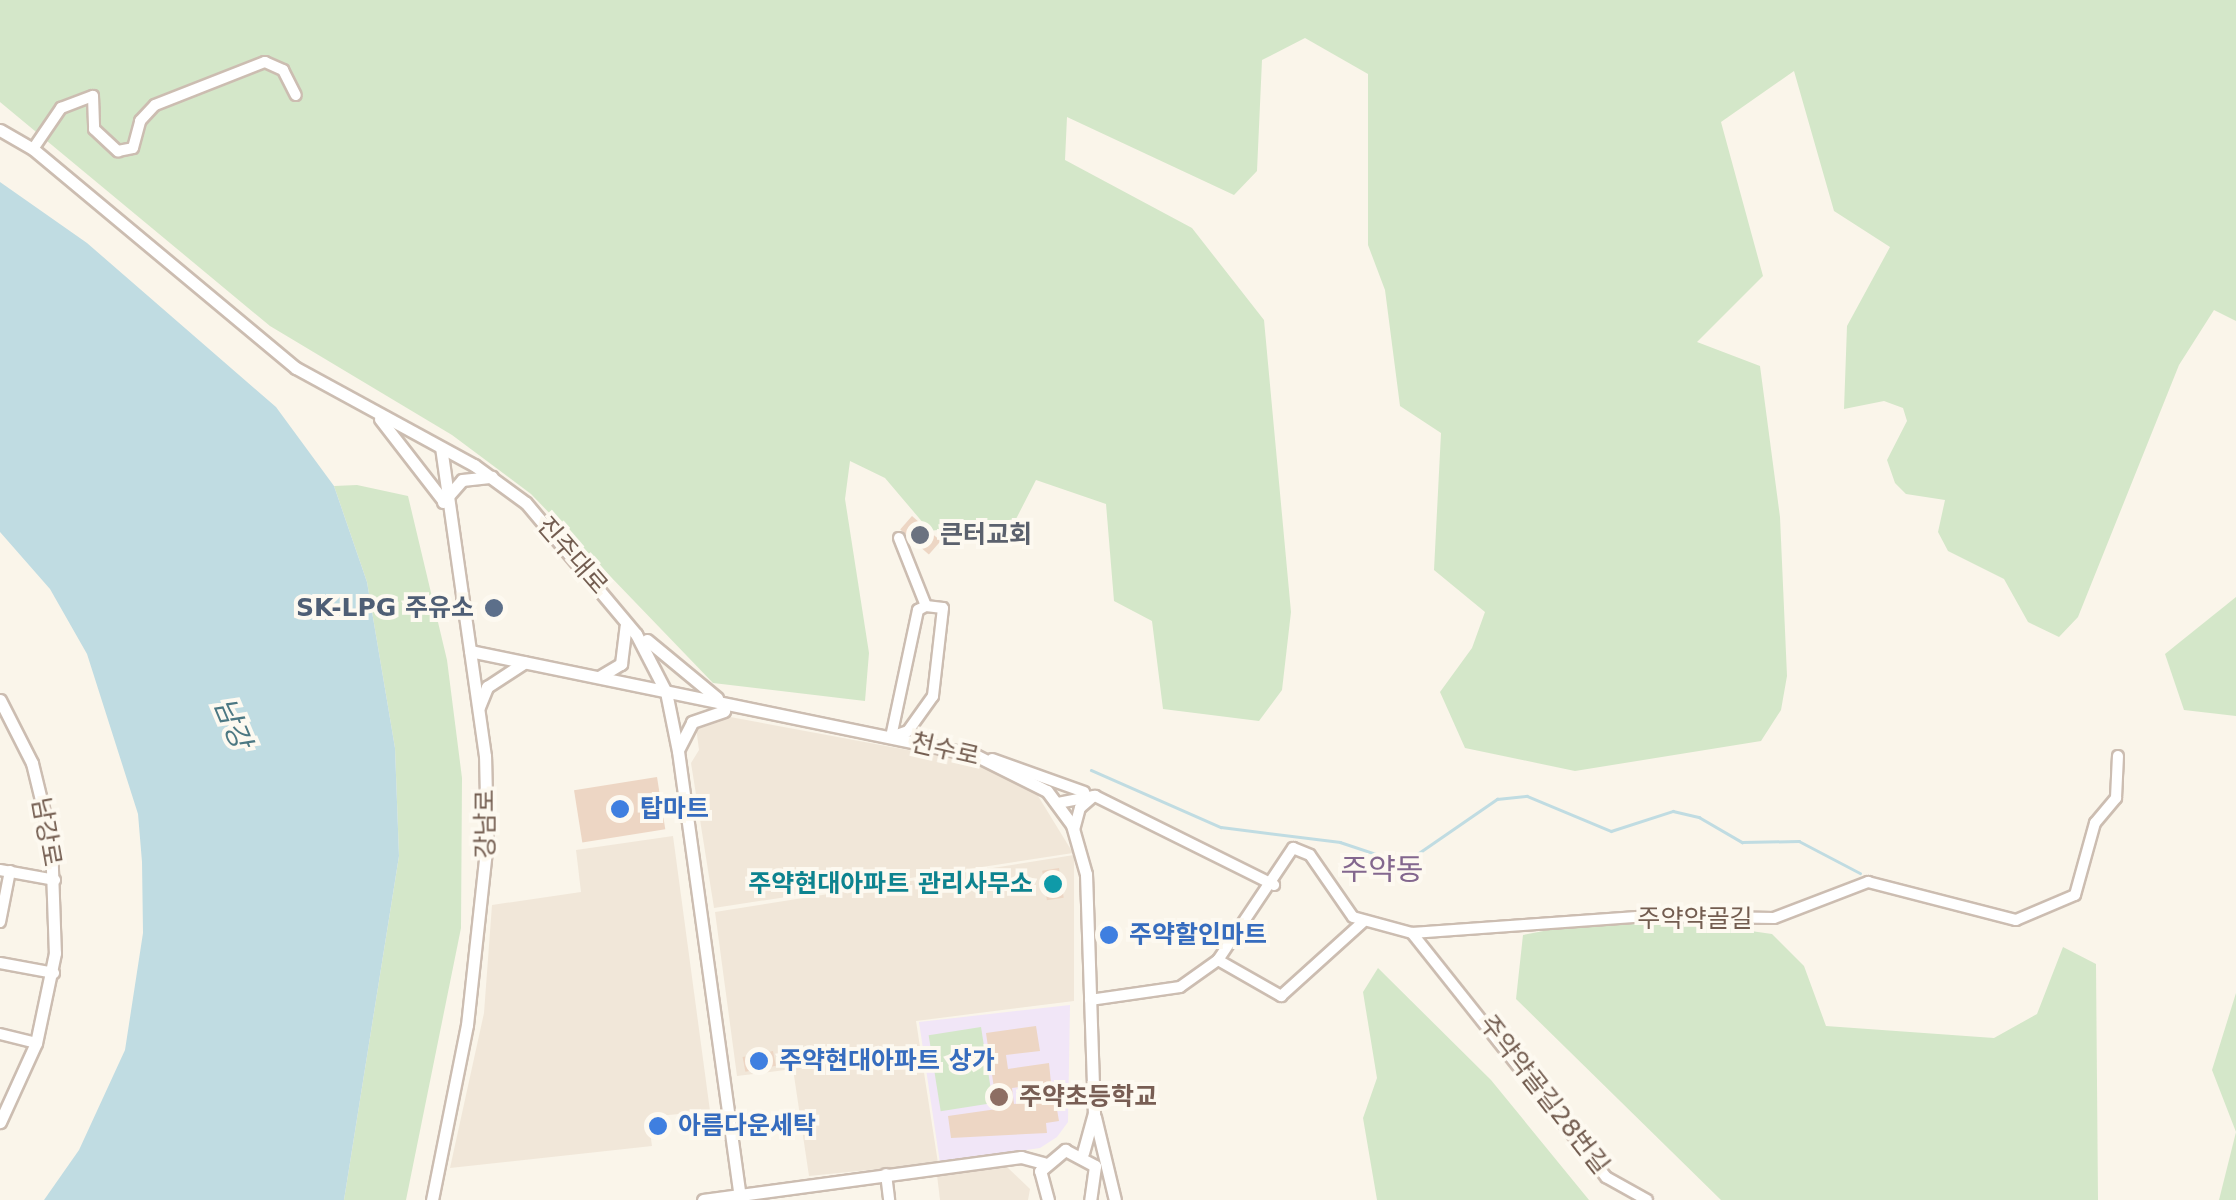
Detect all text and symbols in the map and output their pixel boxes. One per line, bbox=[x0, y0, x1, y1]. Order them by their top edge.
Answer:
street label: 진주대로 bbox=[531, 511, 613, 601]
place label: 큰터교회 bbox=[940, 520, 1032, 550]
marker: 큰터교회 bbox=[909, 524, 931, 546]
place label: SK-LPG 주유소 bbox=[296, 593, 474, 623]
marker: SK-LPG 주유소 bbox=[483, 597, 505, 619]
water label: 남강 bbox=[206, 693, 258, 753]
street label: 천수로 bbox=[908, 728, 982, 772]
street label: 강남로 bbox=[471, 790, 501, 858]
place label: 탑마트 bbox=[640, 794, 709, 824]
street label: 남강로 bbox=[25, 795, 67, 869]
marker: 탑마트 bbox=[609, 798, 631, 820]
district label: 주약동 bbox=[1341, 852, 1423, 888]
place label: 주약현대아파트 관리사무소 bbox=[748, 869, 1033, 899]
marker: 주약현대아파트 관리사무소 bbox=[1042, 873, 1064, 895]
street label: 주약약골길 bbox=[1638, 904, 1752, 934]
place label: 주약할인마트 bbox=[1129, 920, 1267, 950]
marker: 주약할인마트 bbox=[1098, 924, 1120, 946]
street label: 주약약골길28번길 bbox=[1473, 1010, 1615, 1180]
place label: 주약현대아파트 상가 bbox=[779, 1046, 995, 1076]
marker: 주약현대아파트 상가 bbox=[748, 1050, 770, 1072]
place label: 주약초등학교 bbox=[1019, 1082, 1157, 1112]
marker: 주약초등학교 bbox=[988, 1086, 1010, 1108]
place label: 아름다운세탁 bbox=[678, 1111, 816, 1141]
marker: 아름다운세탁 bbox=[647, 1115, 669, 1137]

